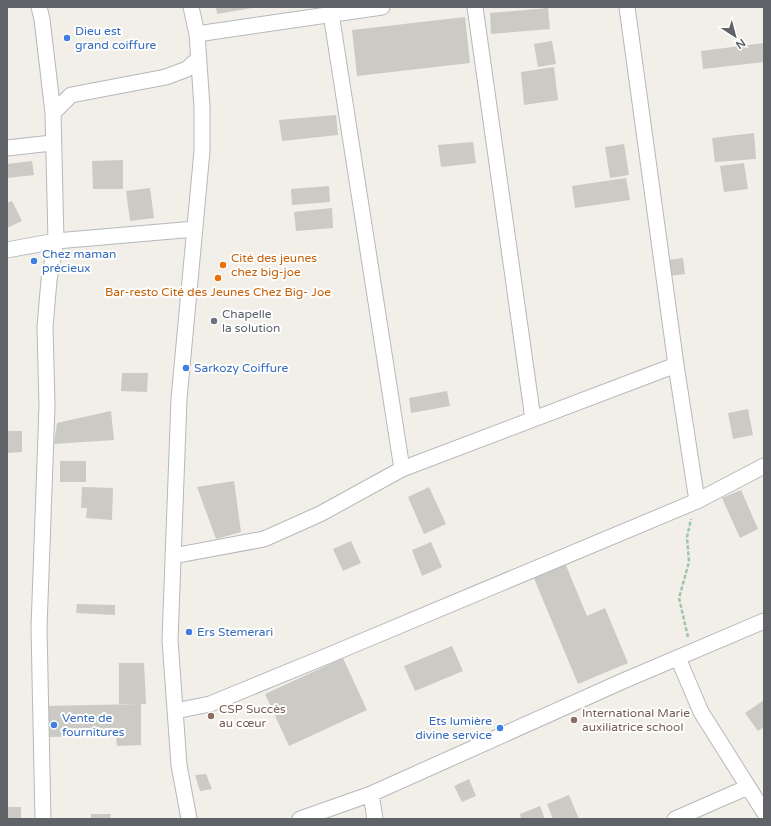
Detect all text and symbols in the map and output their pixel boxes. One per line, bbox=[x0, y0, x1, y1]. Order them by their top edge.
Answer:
north arrow bbox=[715, 16, 755, 56]
place label: Dieu est grand coiffure bbox=[75, 24, 157, 52]
marker: Dieu est grand coiffure bbox=[62, 33, 72, 43]
text: N bbox=[733, 36, 748, 52]
place label: Chez maman précieux bbox=[42, 247, 116, 275]
place label: Cité des jeunes chez big-joe bbox=[231, 251, 317, 279]
marker: Chez maman précieux bbox=[29, 256, 39, 266]
marker: Cité des jeunes chez big-joe bbox=[218, 260, 228, 270]
marker: Bar-resto Cité des Jeunes Chez Big- Joe bbox=[213, 273, 223, 283]
place label: Bar-resto Cité des Jeunes Chez Big- Joe bbox=[105, 285, 331, 299]
place label: Chapelle la solution bbox=[222, 307, 280, 335]
marker: Chapelle la solution bbox=[209, 316, 219, 326]
place label: Sarkozy Coiffure bbox=[194, 361, 288, 375]
marker: Sarkozy Coiffure bbox=[181, 363, 191, 373]
place label: Ers Stemerari bbox=[197, 625, 273, 639]
marker: Ers Stemerari bbox=[184, 627, 194, 637]
place label: CSP Succès au cœur bbox=[219, 702, 286, 730]
place label: International Marie auxiliatrice school bbox=[582, 706, 690, 734]
place label: Vente de fournitures bbox=[62, 711, 125, 739]
marker: CSP Succès au cœur bbox=[206, 711, 216, 721]
place label: Ets lumière divine service bbox=[415, 714, 492, 742]
marker: International Marie auxiliatrice school bbox=[569, 715, 579, 725]
marker: Vente de fournitures bbox=[49, 720, 59, 730]
marker: Ets lumière divine service bbox=[495, 723, 505, 733]

